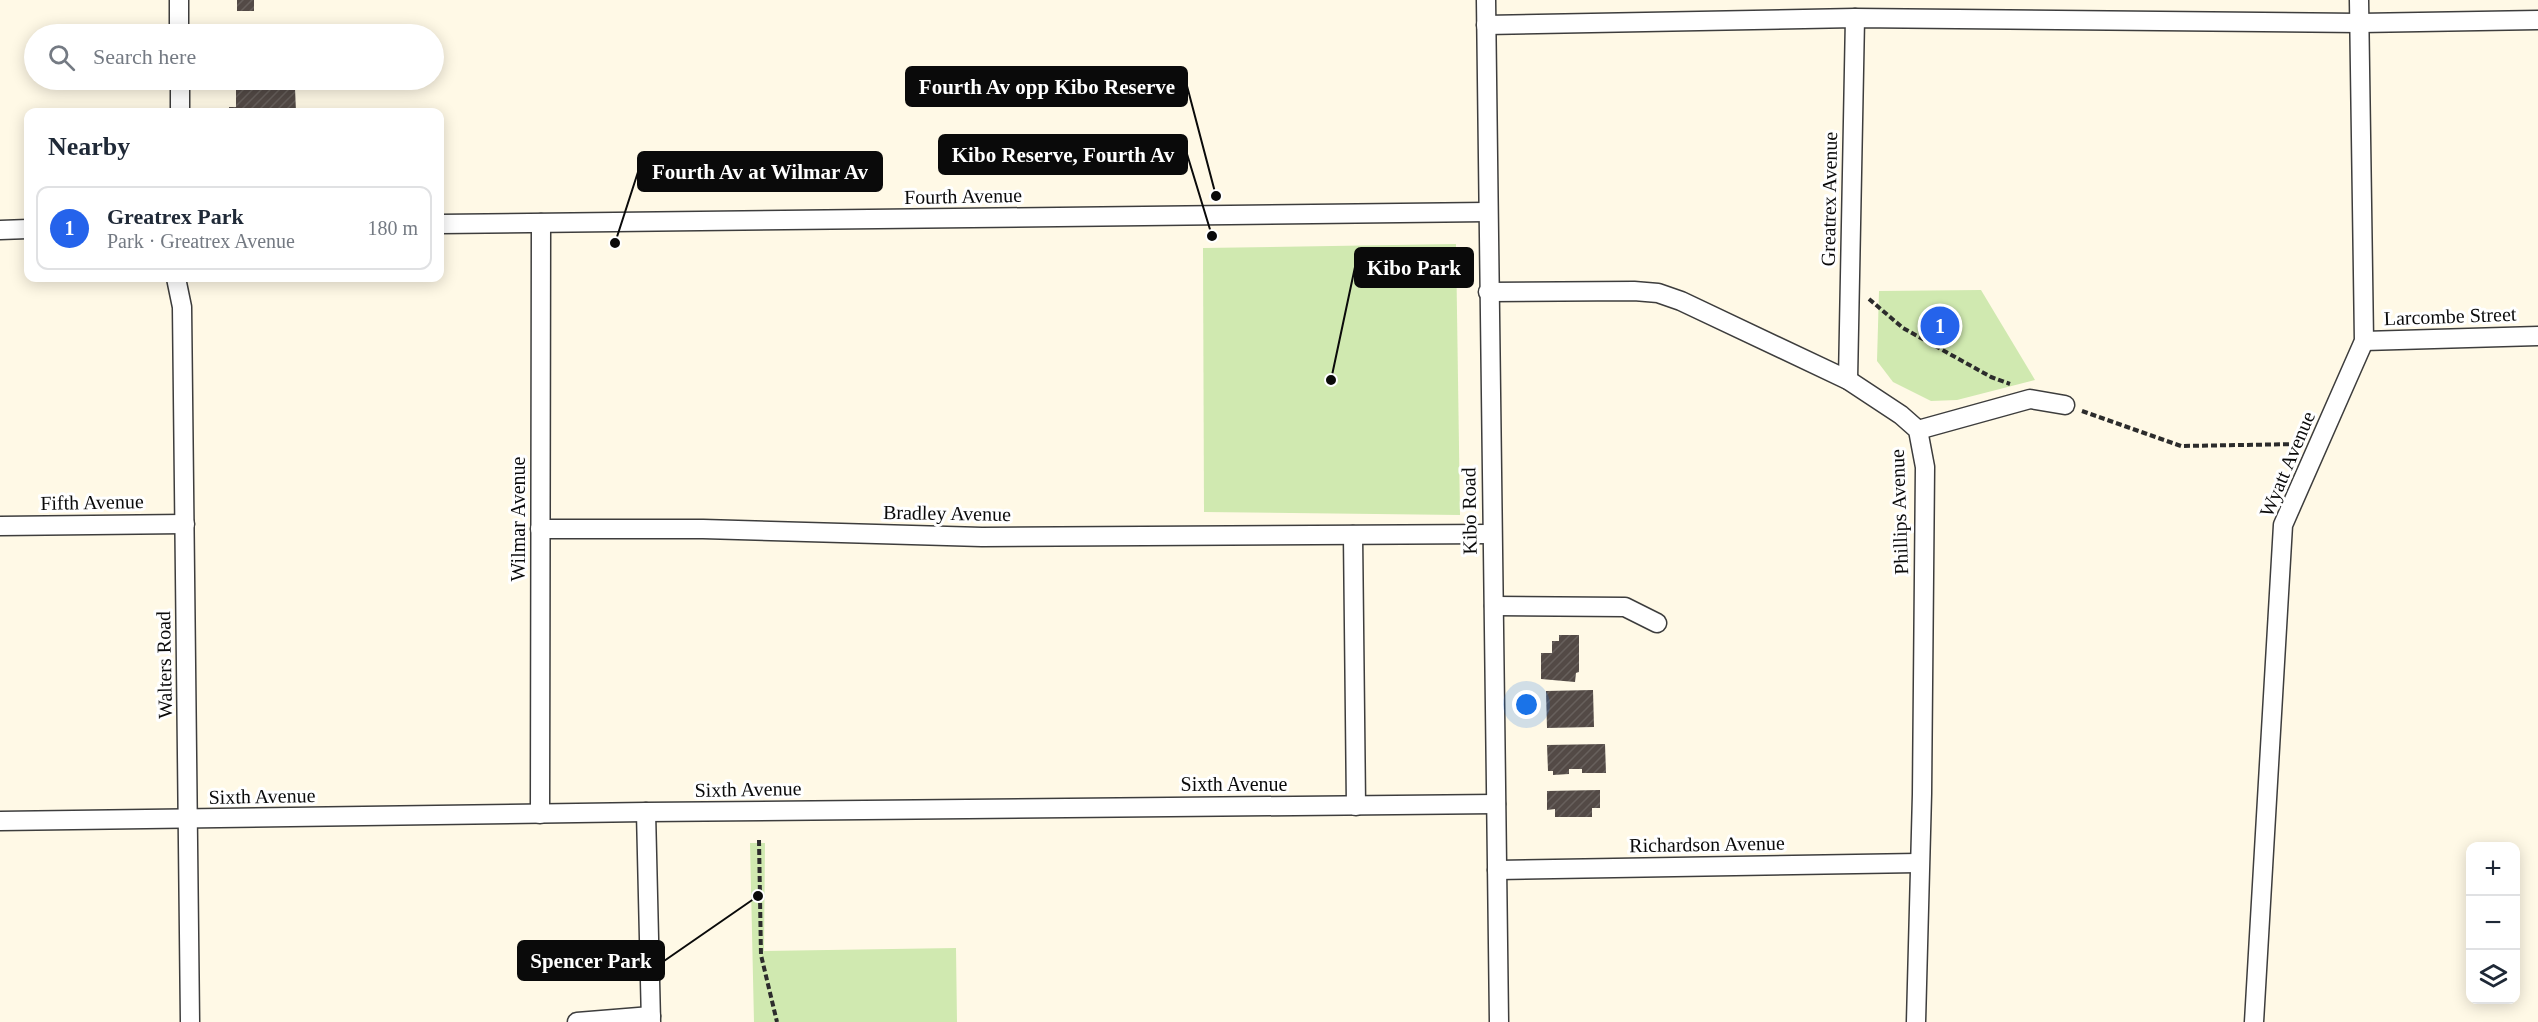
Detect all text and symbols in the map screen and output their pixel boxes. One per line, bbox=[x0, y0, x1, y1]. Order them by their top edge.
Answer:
search box bbox=[24, 24, 444, 90]
icon: search bbox=[45, 41, 78, 74]
text: Search here bbox=[93, 44, 196, 69]
callout: Fourth Av opp Kibo Reserve bbox=[906, 67, 1187, 106]
text: Fourth Av opp Kibo Reserve bbox=[919, 75, 1175, 99]
street label: Greatrex Avenue bbox=[1817, 131, 1841, 266]
text: Nearby bbox=[48, 132, 130, 161]
callout: Kibo Reserve, Fourth Av bbox=[939, 135, 1187, 174]
text: Kibo Reserve, Fourth Av bbox=[952, 143, 1175, 167]
callout: Fourth Av at Wilmar Av bbox=[638, 152, 882, 191]
text: Fourth Av at Wilmar Av bbox=[652, 160, 869, 184]
street label: Fourth Avenue bbox=[904, 184, 1022, 208]
text: Greatrex Park bbox=[107, 204, 244, 229]
text: 1 bbox=[65, 217, 75, 239]
text: 180 m bbox=[367, 217, 418, 239]
text: Park · Greatrex Avenue bbox=[107, 230, 295, 252]
callout: Kibo Park bbox=[1355, 248, 1473, 287]
text: Kibo Park bbox=[1367, 256, 1461, 280]
street label: Larcombe Street bbox=[2383, 303, 2517, 329]
pin: 1 bbox=[1920, 304, 1960, 348]
street label: Wyatt Avenue bbox=[2255, 408, 2320, 520]
street label: Phillips Avenue bbox=[1886, 449, 1913, 575]
street label: Wilmar Avenue bbox=[507, 456, 529, 581]
street label: Kibo Road bbox=[1457, 467, 1481, 555]
street label: Fifth Avenue bbox=[40, 490, 144, 514]
street label: Bradley Avenue bbox=[883, 501, 1011, 526]
street label: Walters Road bbox=[152, 611, 176, 719]
your location bbox=[1512, 690, 1541, 719]
street label: Sixth Avenue bbox=[1181, 773, 1288, 795]
street label: Sixth Avenue bbox=[694, 777, 802, 801]
street label: Sixth Avenue bbox=[208, 784, 316, 808]
street label: Richardson Avenue bbox=[1629, 832, 1785, 856]
map controls bbox=[2466, 842, 2520, 1004]
button: + bbox=[2466, 842, 2520, 896]
button: − bbox=[2466, 896, 2520, 950]
callout: Spencer Park bbox=[518, 941, 664, 980]
text: Spencer Park bbox=[530, 949, 652, 973]
button: layers bbox=[2466, 950, 2520, 1004]

